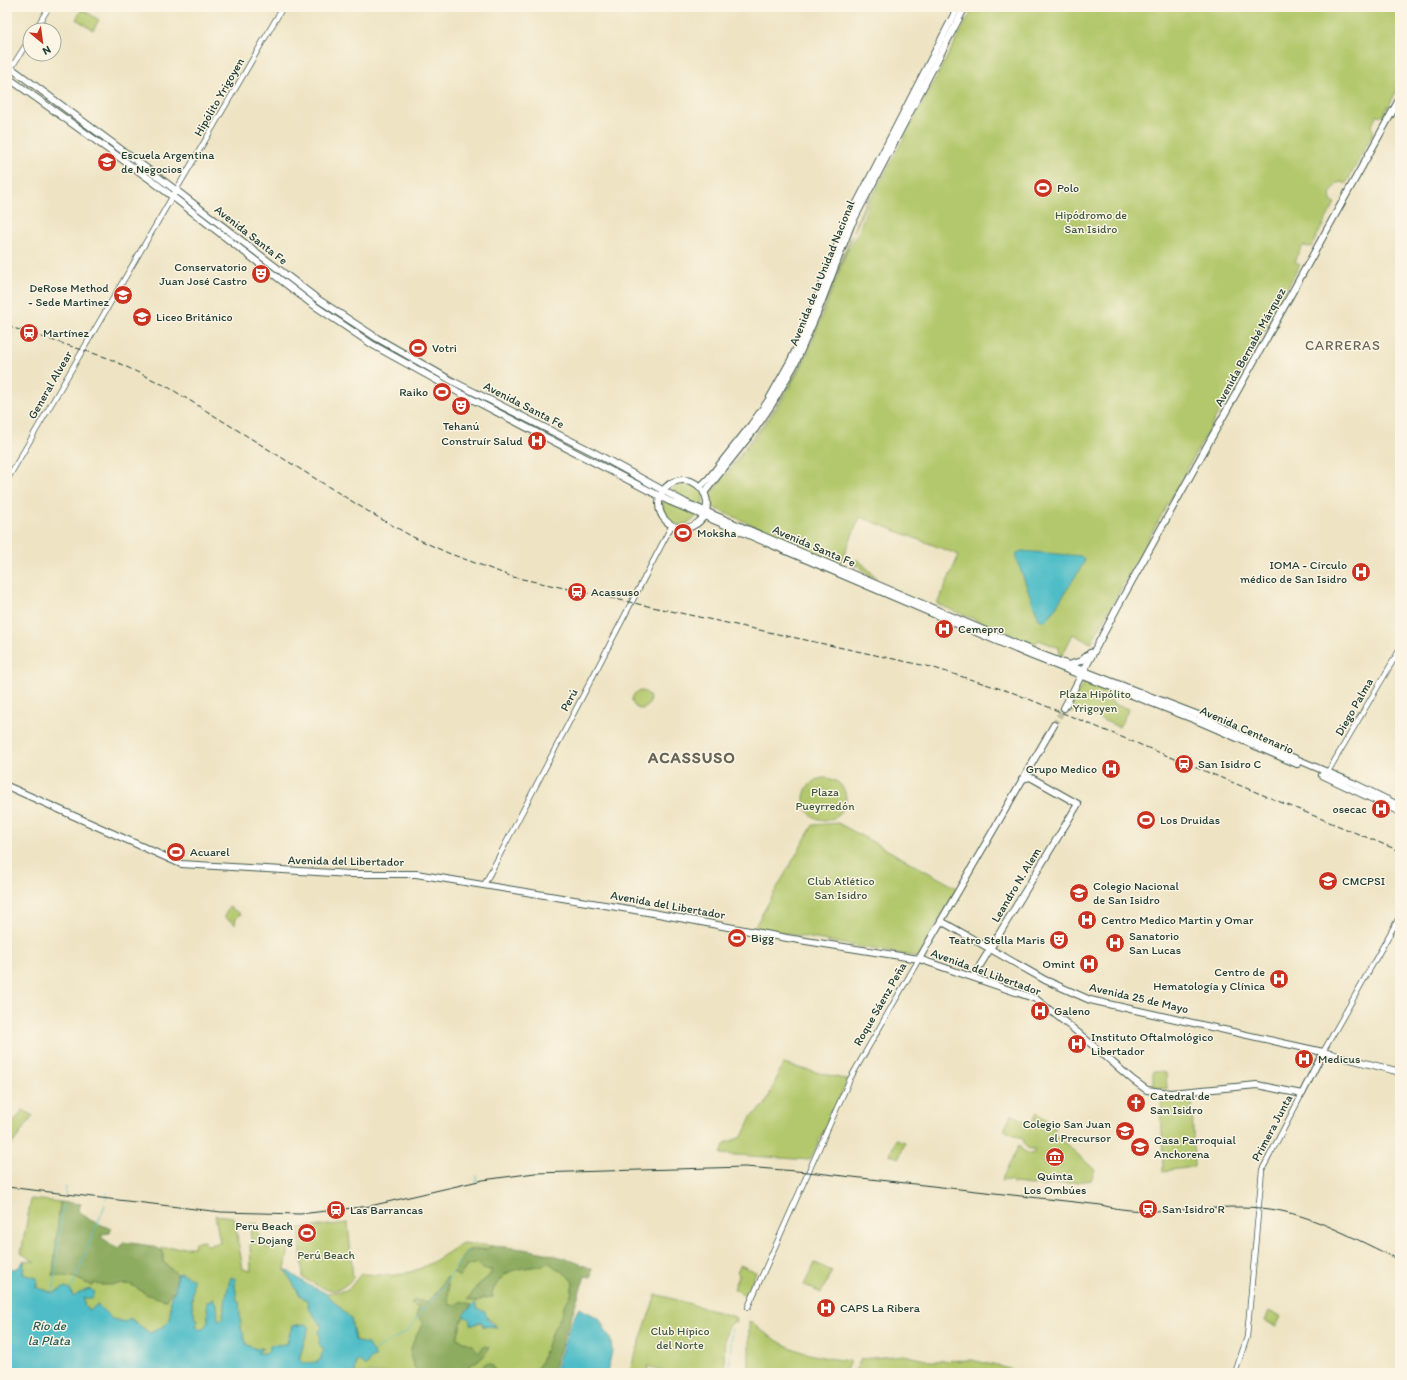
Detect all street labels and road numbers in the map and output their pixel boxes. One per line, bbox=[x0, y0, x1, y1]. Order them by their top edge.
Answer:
street label: Hipólito Yrigoyen bbox=[191, 55, 247, 139]
street label: Avenida de la Unidad Nacional bbox=[786, 198, 858, 348]
street label: Avenida Santa Fe bbox=[212, 202, 290, 268]
street label: Avenida Bernabé Márquez bbox=[1212, 285, 1289, 409]
street label: General Alvear bbox=[25, 348, 75, 422]
street label: Avenida Santa Fe bbox=[481, 379, 567, 431]
street label: Avenida Santa Fe bbox=[770, 522, 858, 570]
street label: Diego Palma bbox=[1332, 676, 1376, 738]
street label: Perú bbox=[557, 686, 581, 714]
street label: Avenida Centenario bbox=[1198, 703, 1296, 757]
street label: Leandro N. Alem bbox=[988, 845, 1044, 925]
street label: Avenida del Libertador bbox=[288, 853, 404, 869]
street label: Avenida del Libertador bbox=[610, 888, 727, 922]
street label: Avenida del Libertador bbox=[929, 946, 1043, 999]
street label: Roque Sáenz Peña bbox=[850, 959, 910, 1048]
street label: Avenida 25 de Mayo bbox=[1088, 980, 1190, 1016]
street label: Primera Junta bbox=[1249, 1092, 1295, 1164]

